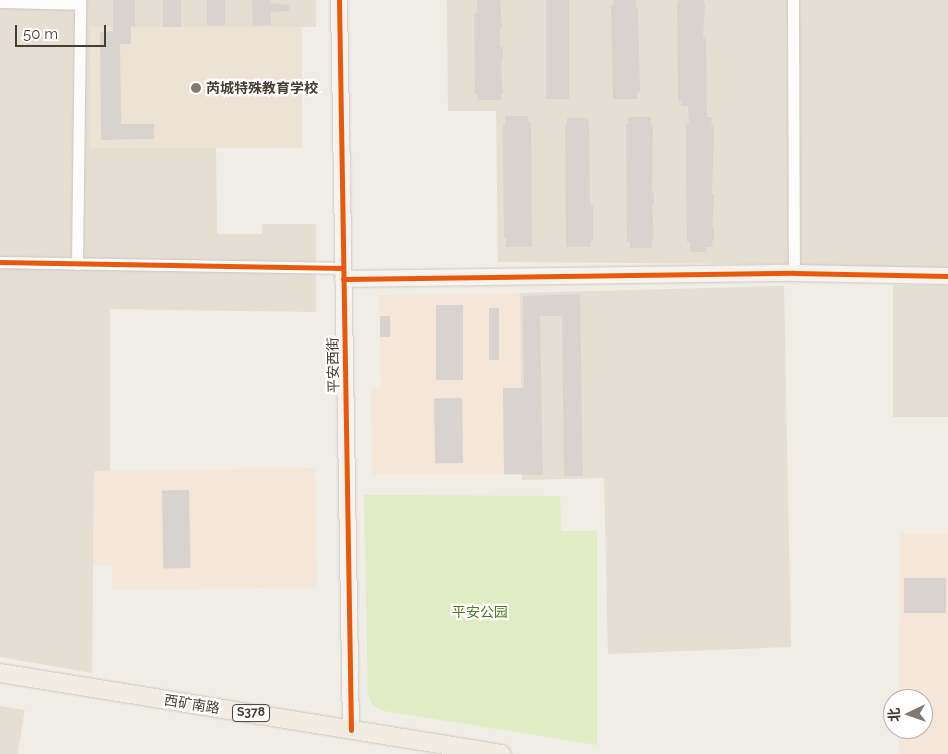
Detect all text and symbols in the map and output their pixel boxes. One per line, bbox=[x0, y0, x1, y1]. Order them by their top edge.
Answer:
scale bar bbox=[18, 15, 109, 47]
text: 50 m bbox=[23, 25, 58, 43]
place label: 芮城特殊教育学校 bbox=[206, 80, 318, 96]
marker: 芮城特殊教育学校 bbox=[190, 82, 202, 94]
street label: 平安西街 bbox=[324, 337, 342, 393]
park label: 平安公园 bbox=[452, 604, 508, 620]
north arrow bbox=[883, 689, 933, 739]
street label: 西矿南路 bbox=[163, 691, 221, 717]
road number: S378 bbox=[231, 704, 271, 722]
text: 北 bbox=[886, 707, 902, 722]

